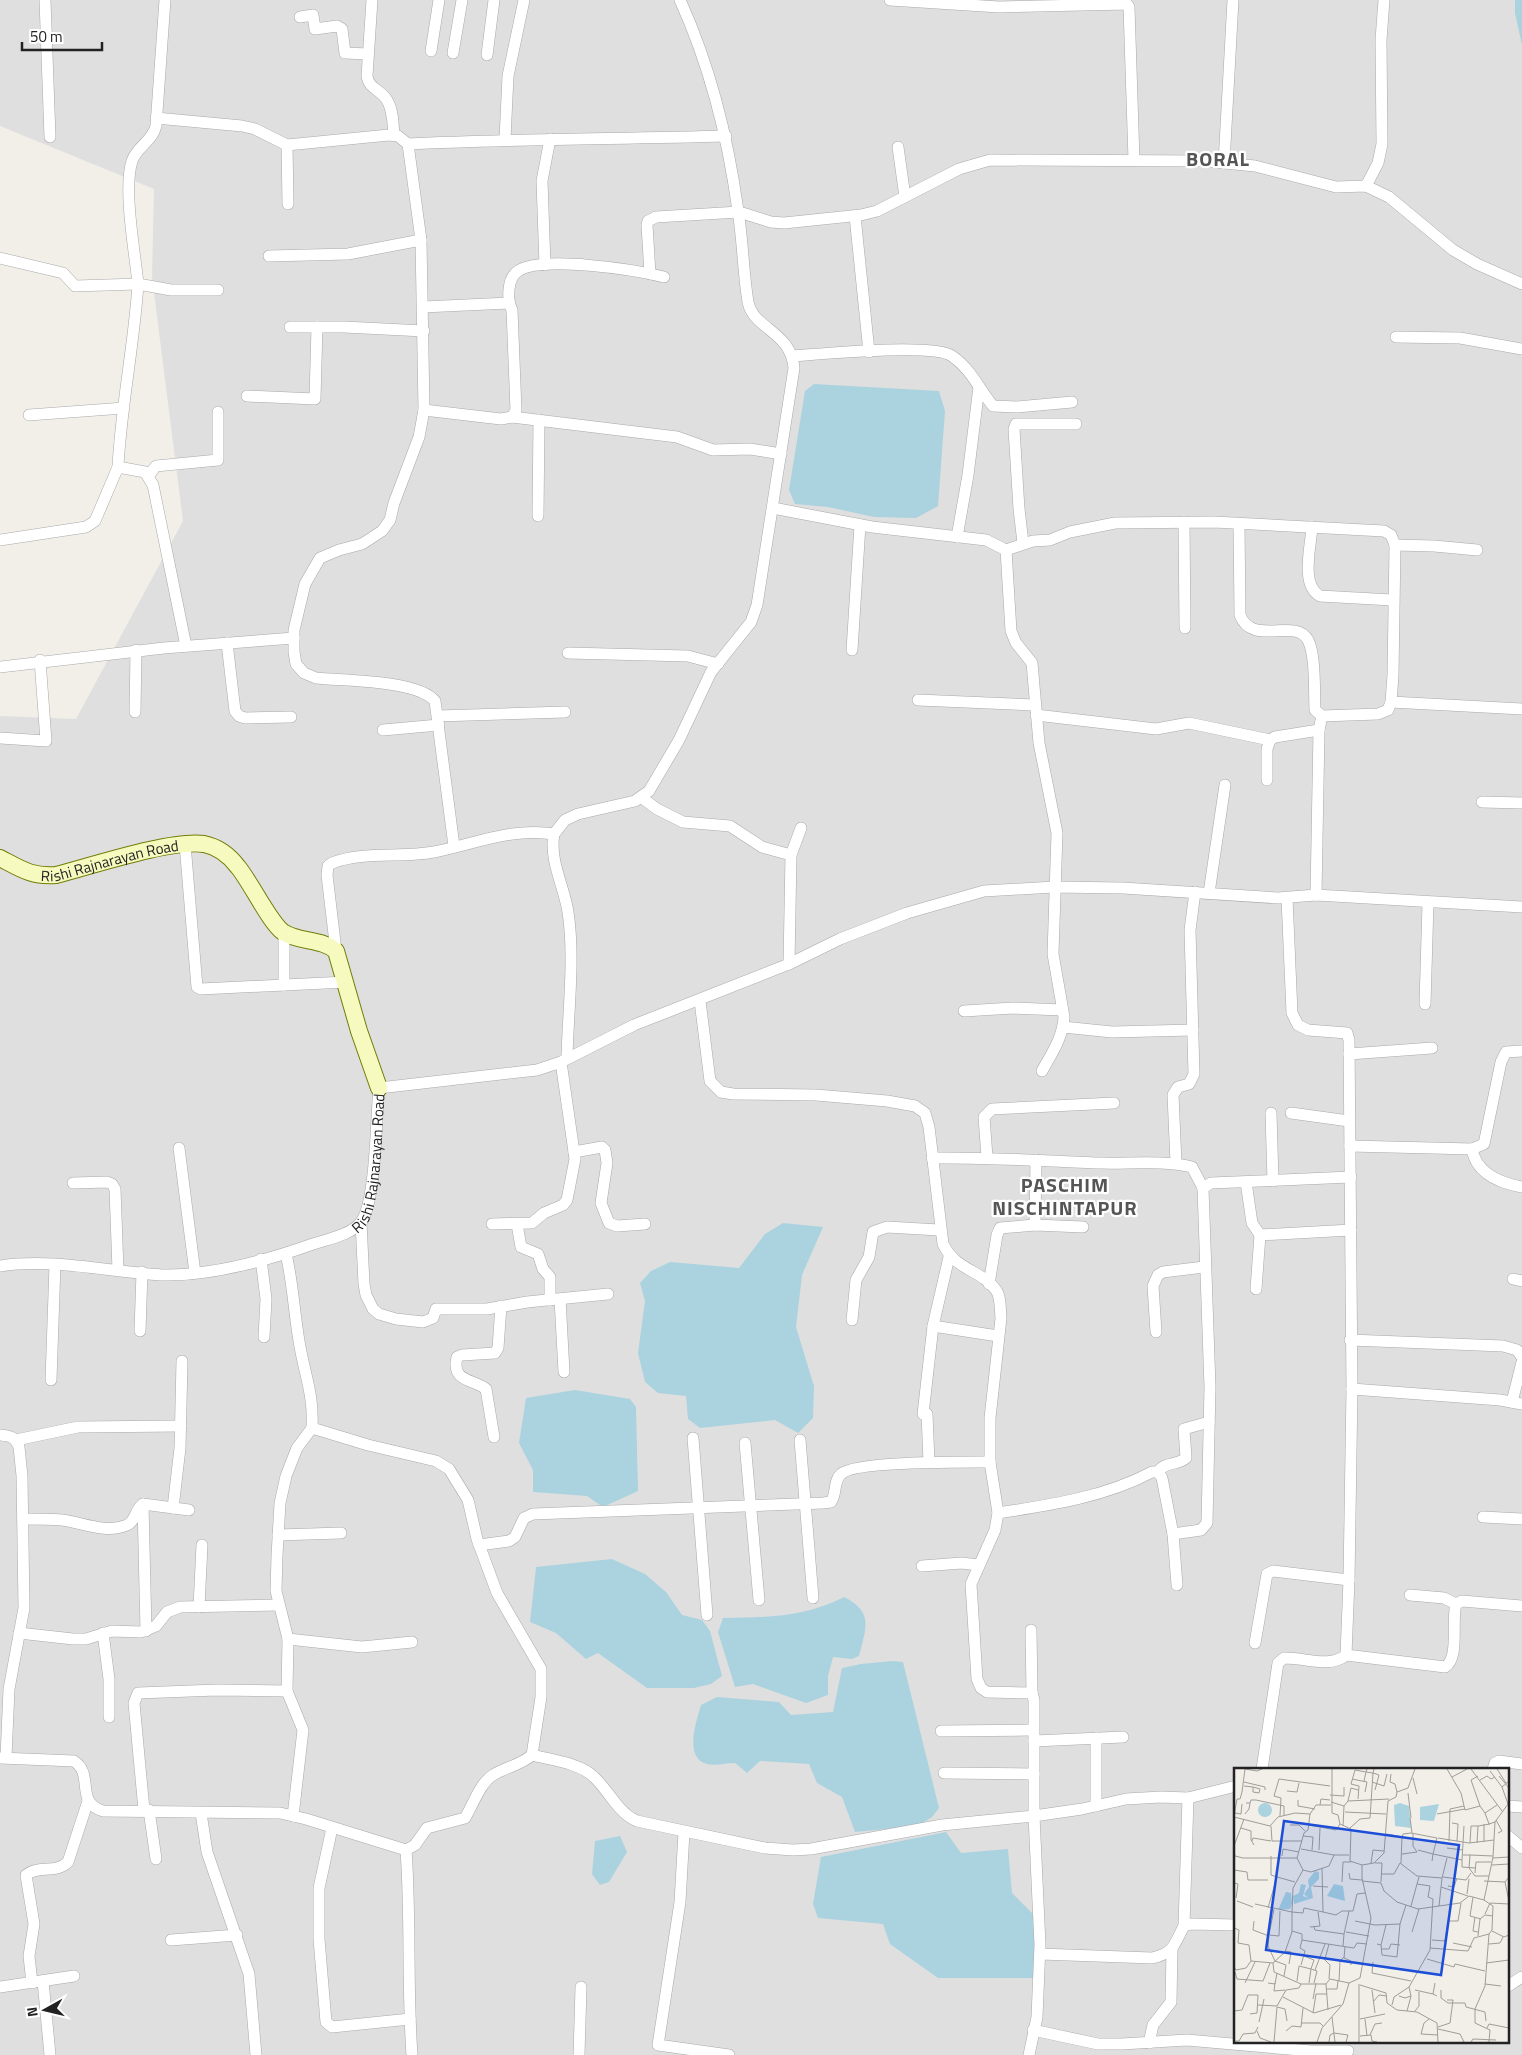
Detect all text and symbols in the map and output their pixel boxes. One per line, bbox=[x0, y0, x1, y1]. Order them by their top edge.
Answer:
scale bar bbox=[22, 20, 102, 52]
text: 50 m bbox=[30, 25, 63, 48]
district label: BORAL bbox=[1186, 143, 1250, 174]
street label: Rishi Rajnarayan Road bbox=[40, 833, 180, 887]
street label: Rishi Rajnarayan Road bbox=[346, 1093, 390, 1238]
district label: PASCHIM NISCHINTAPUR bbox=[992, 1169, 1138, 1223]
inset map bbox=[1234, 1768, 1510, 2042]
north arrow bbox=[20, 1985, 70, 2035]
text: N bbox=[21, 2006, 43, 2018]

